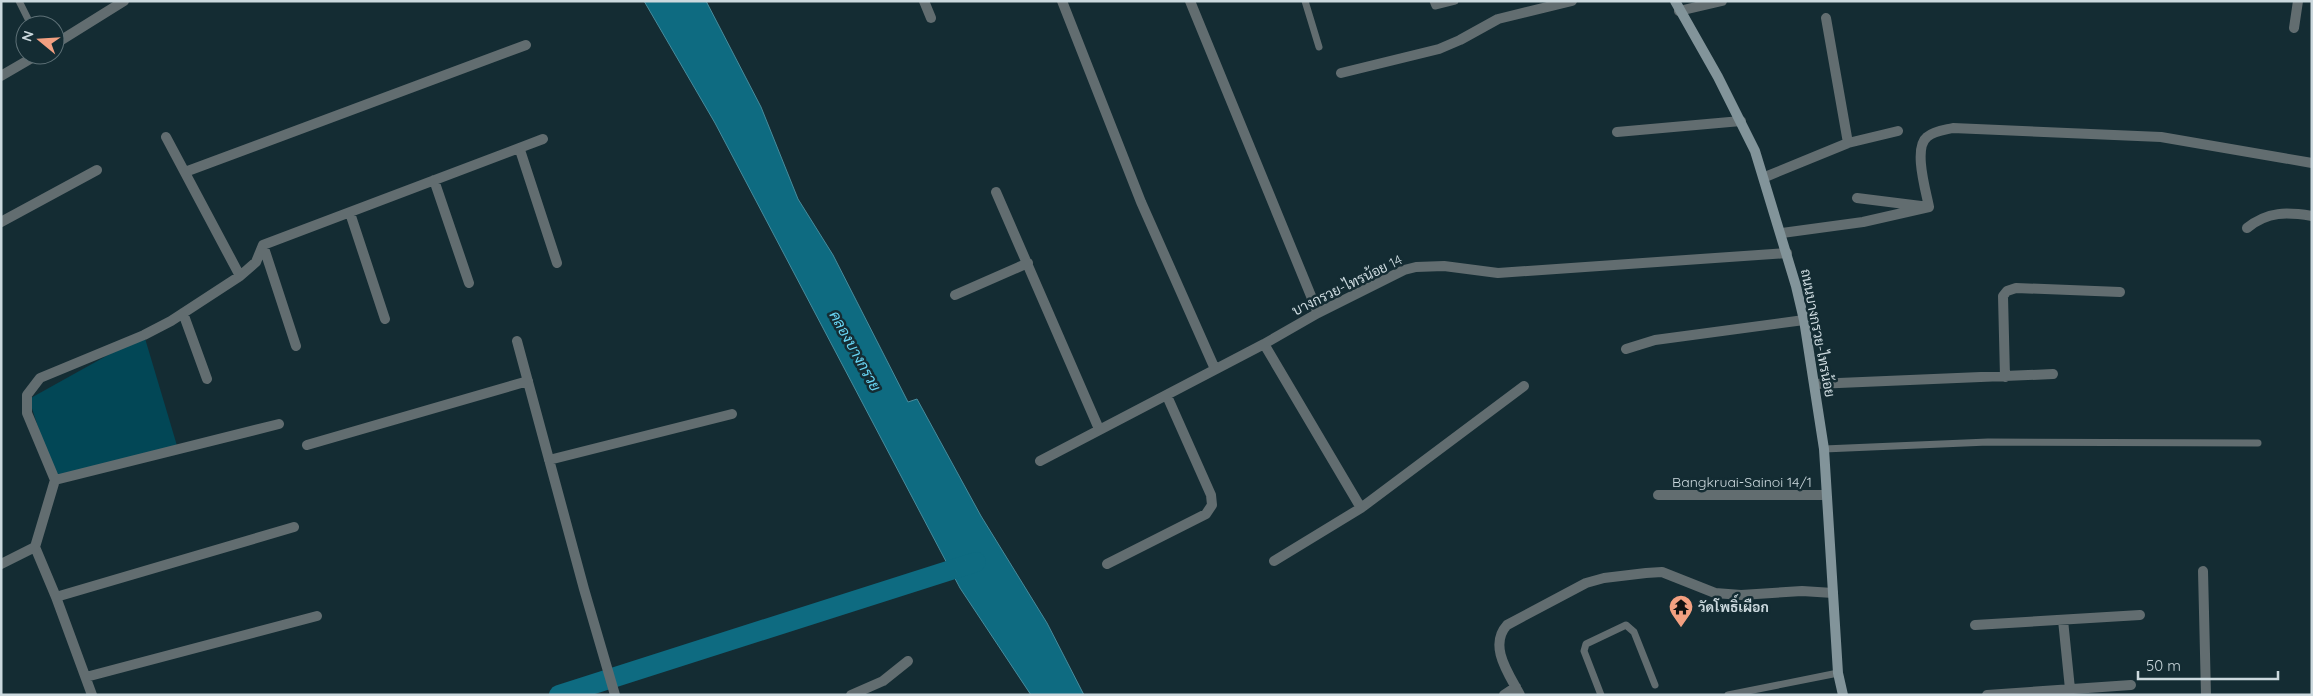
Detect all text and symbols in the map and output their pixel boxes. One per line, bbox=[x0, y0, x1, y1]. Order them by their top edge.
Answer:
north arrow bbox=[15, 15, 65, 65]
text: N bbox=[17, 28, 38, 44]
street label: บางกรวย-ไทรน้อย 14 bbox=[1289, 251, 1405, 319]
street label: ถนนบางกรวย-ไทรน้อย bbox=[1797, 267, 1839, 399]
water label: คลองบางกรวย bbox=[825, 307, 886, 395]
street label: Bangkruai-Sainoi 14/1 bbox=[1672, 473, 1812, 491]
temple icon: วัดโพธิ์เผือก bbox=[1668, 594, 1694, 628]
place label: วัดโพธิ์เผือก bbox=[1698, 594, 1769, 616]
scale bar bbox=[2138, 648, 2278, 680]
text: 50 m bbox=[2146, 656, 2181, 675]

